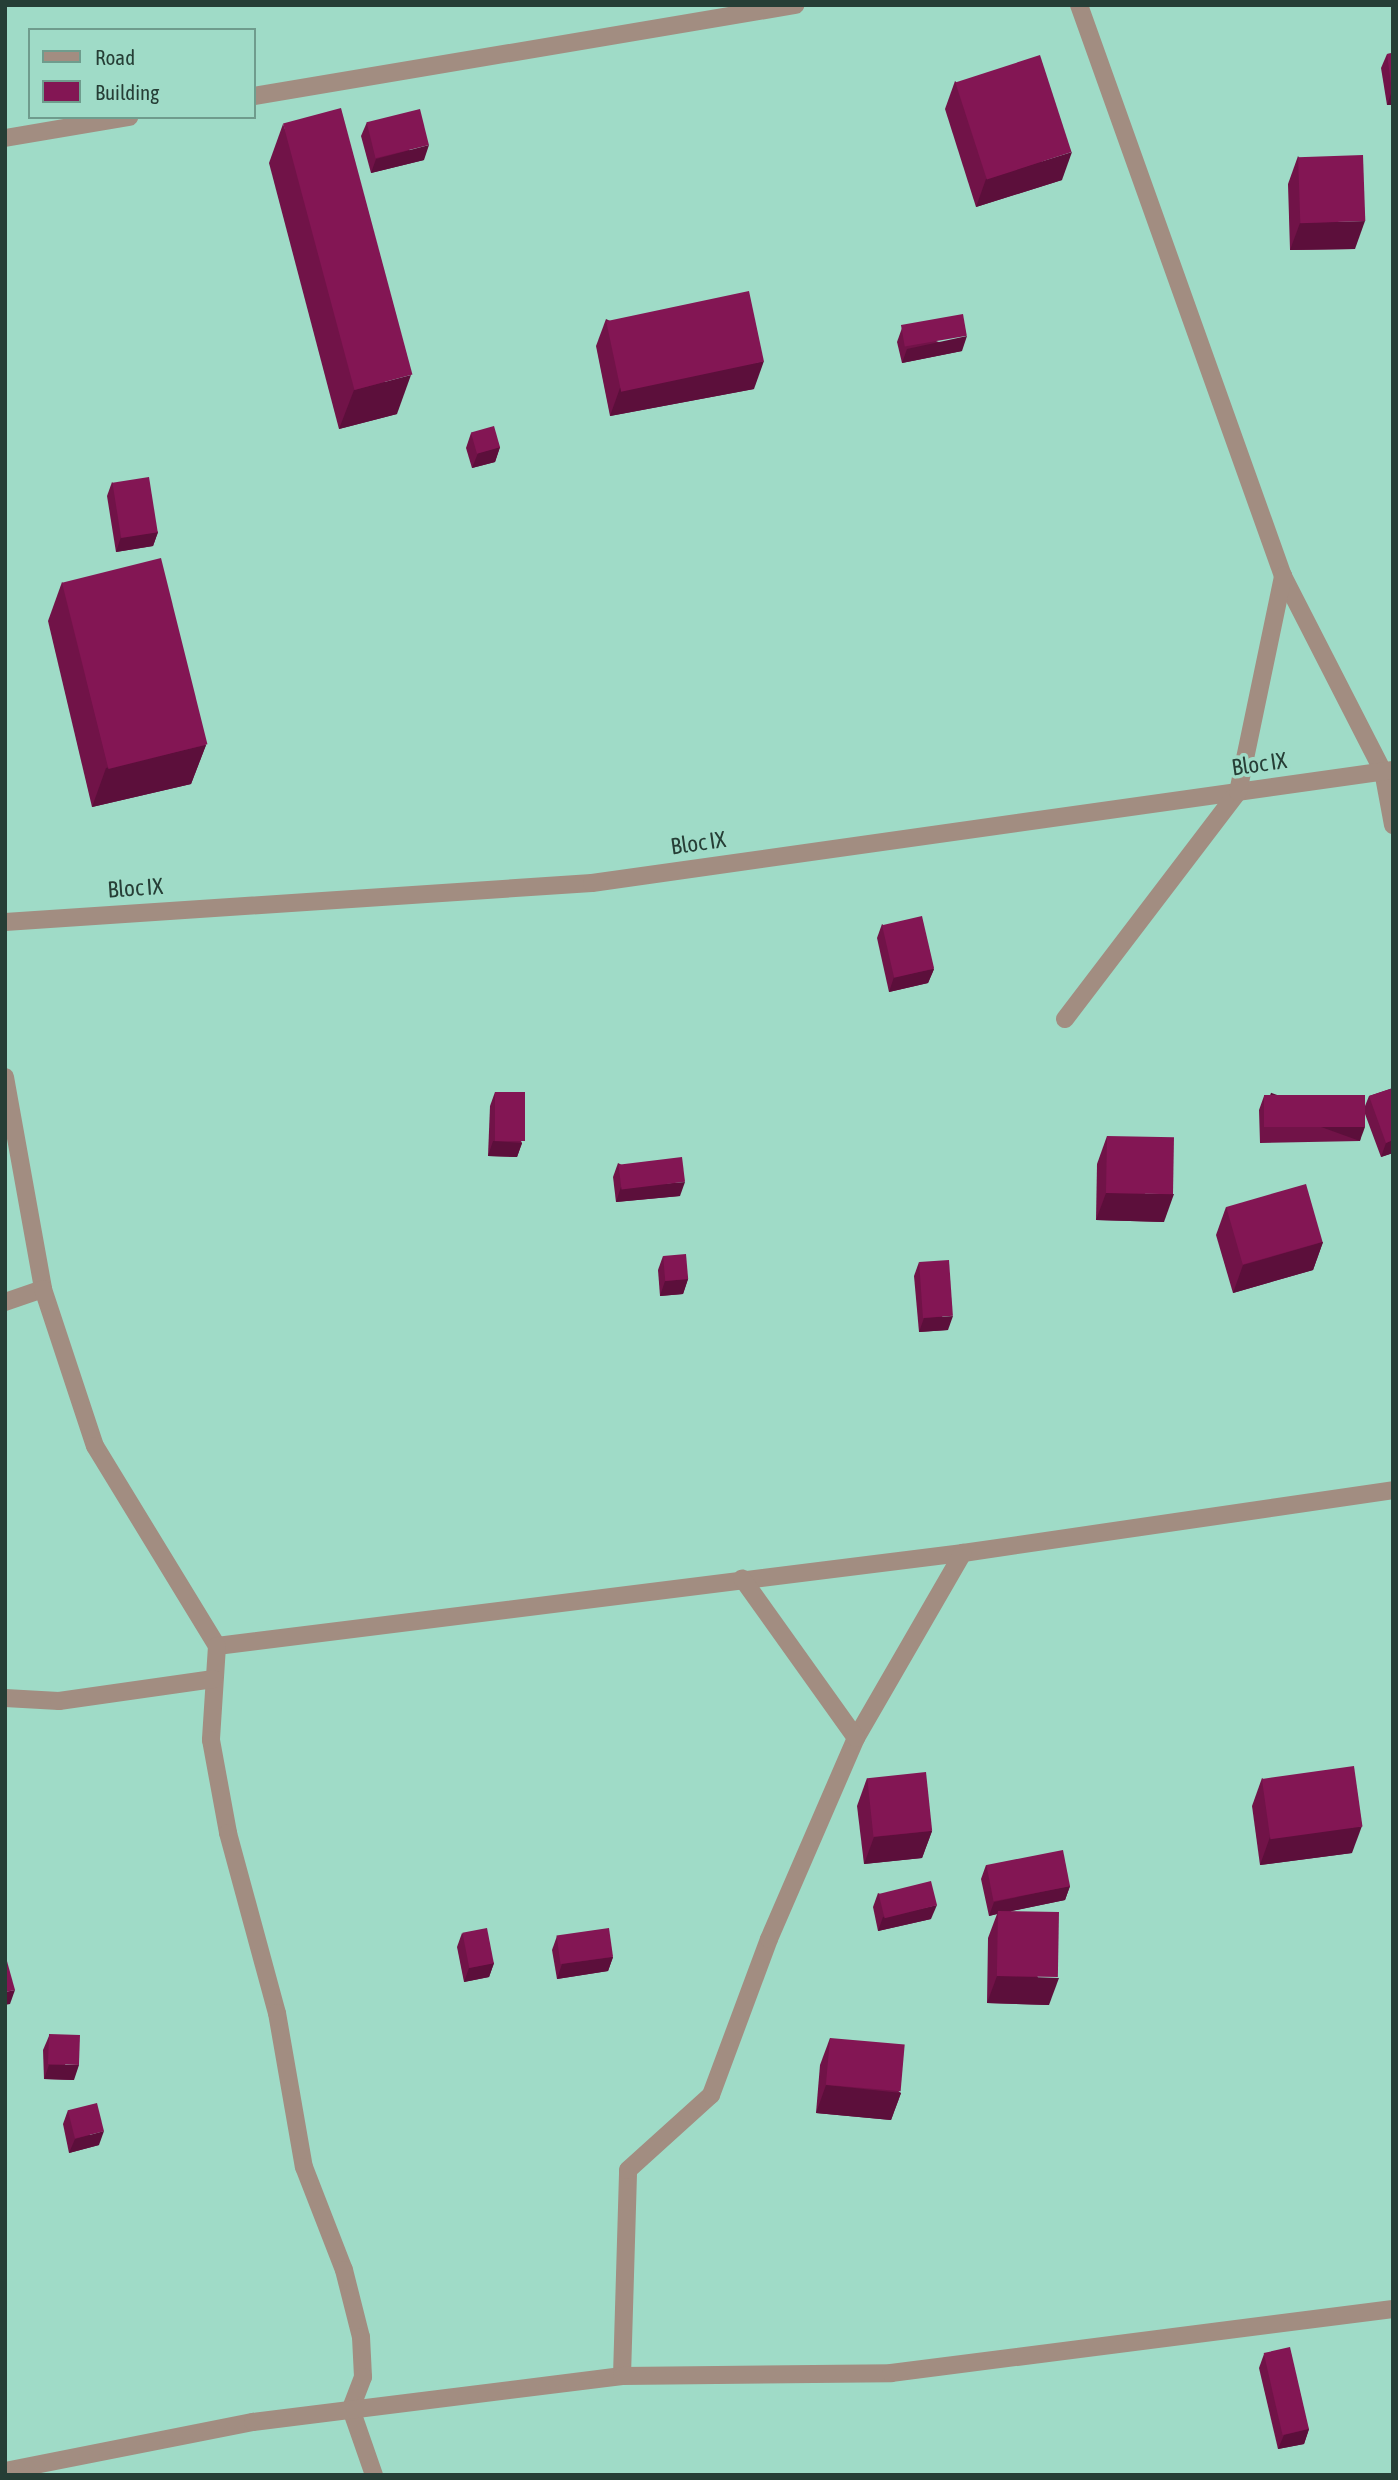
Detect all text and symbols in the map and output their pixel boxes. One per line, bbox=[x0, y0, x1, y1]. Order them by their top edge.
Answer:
legend bbox=[28, 28, 256, 119]
text: Road bbox=[95, 45, 135, 69]
text: Building bbox=[95, 80, 159, 104]
street label: Bloc IX bbox=[1230, 746, 1288, 782]
street label: Bloc IX bbox=[669, 825, 727, 861]
street label: Bloc IX bbox=[106, 872, 164, 904]

